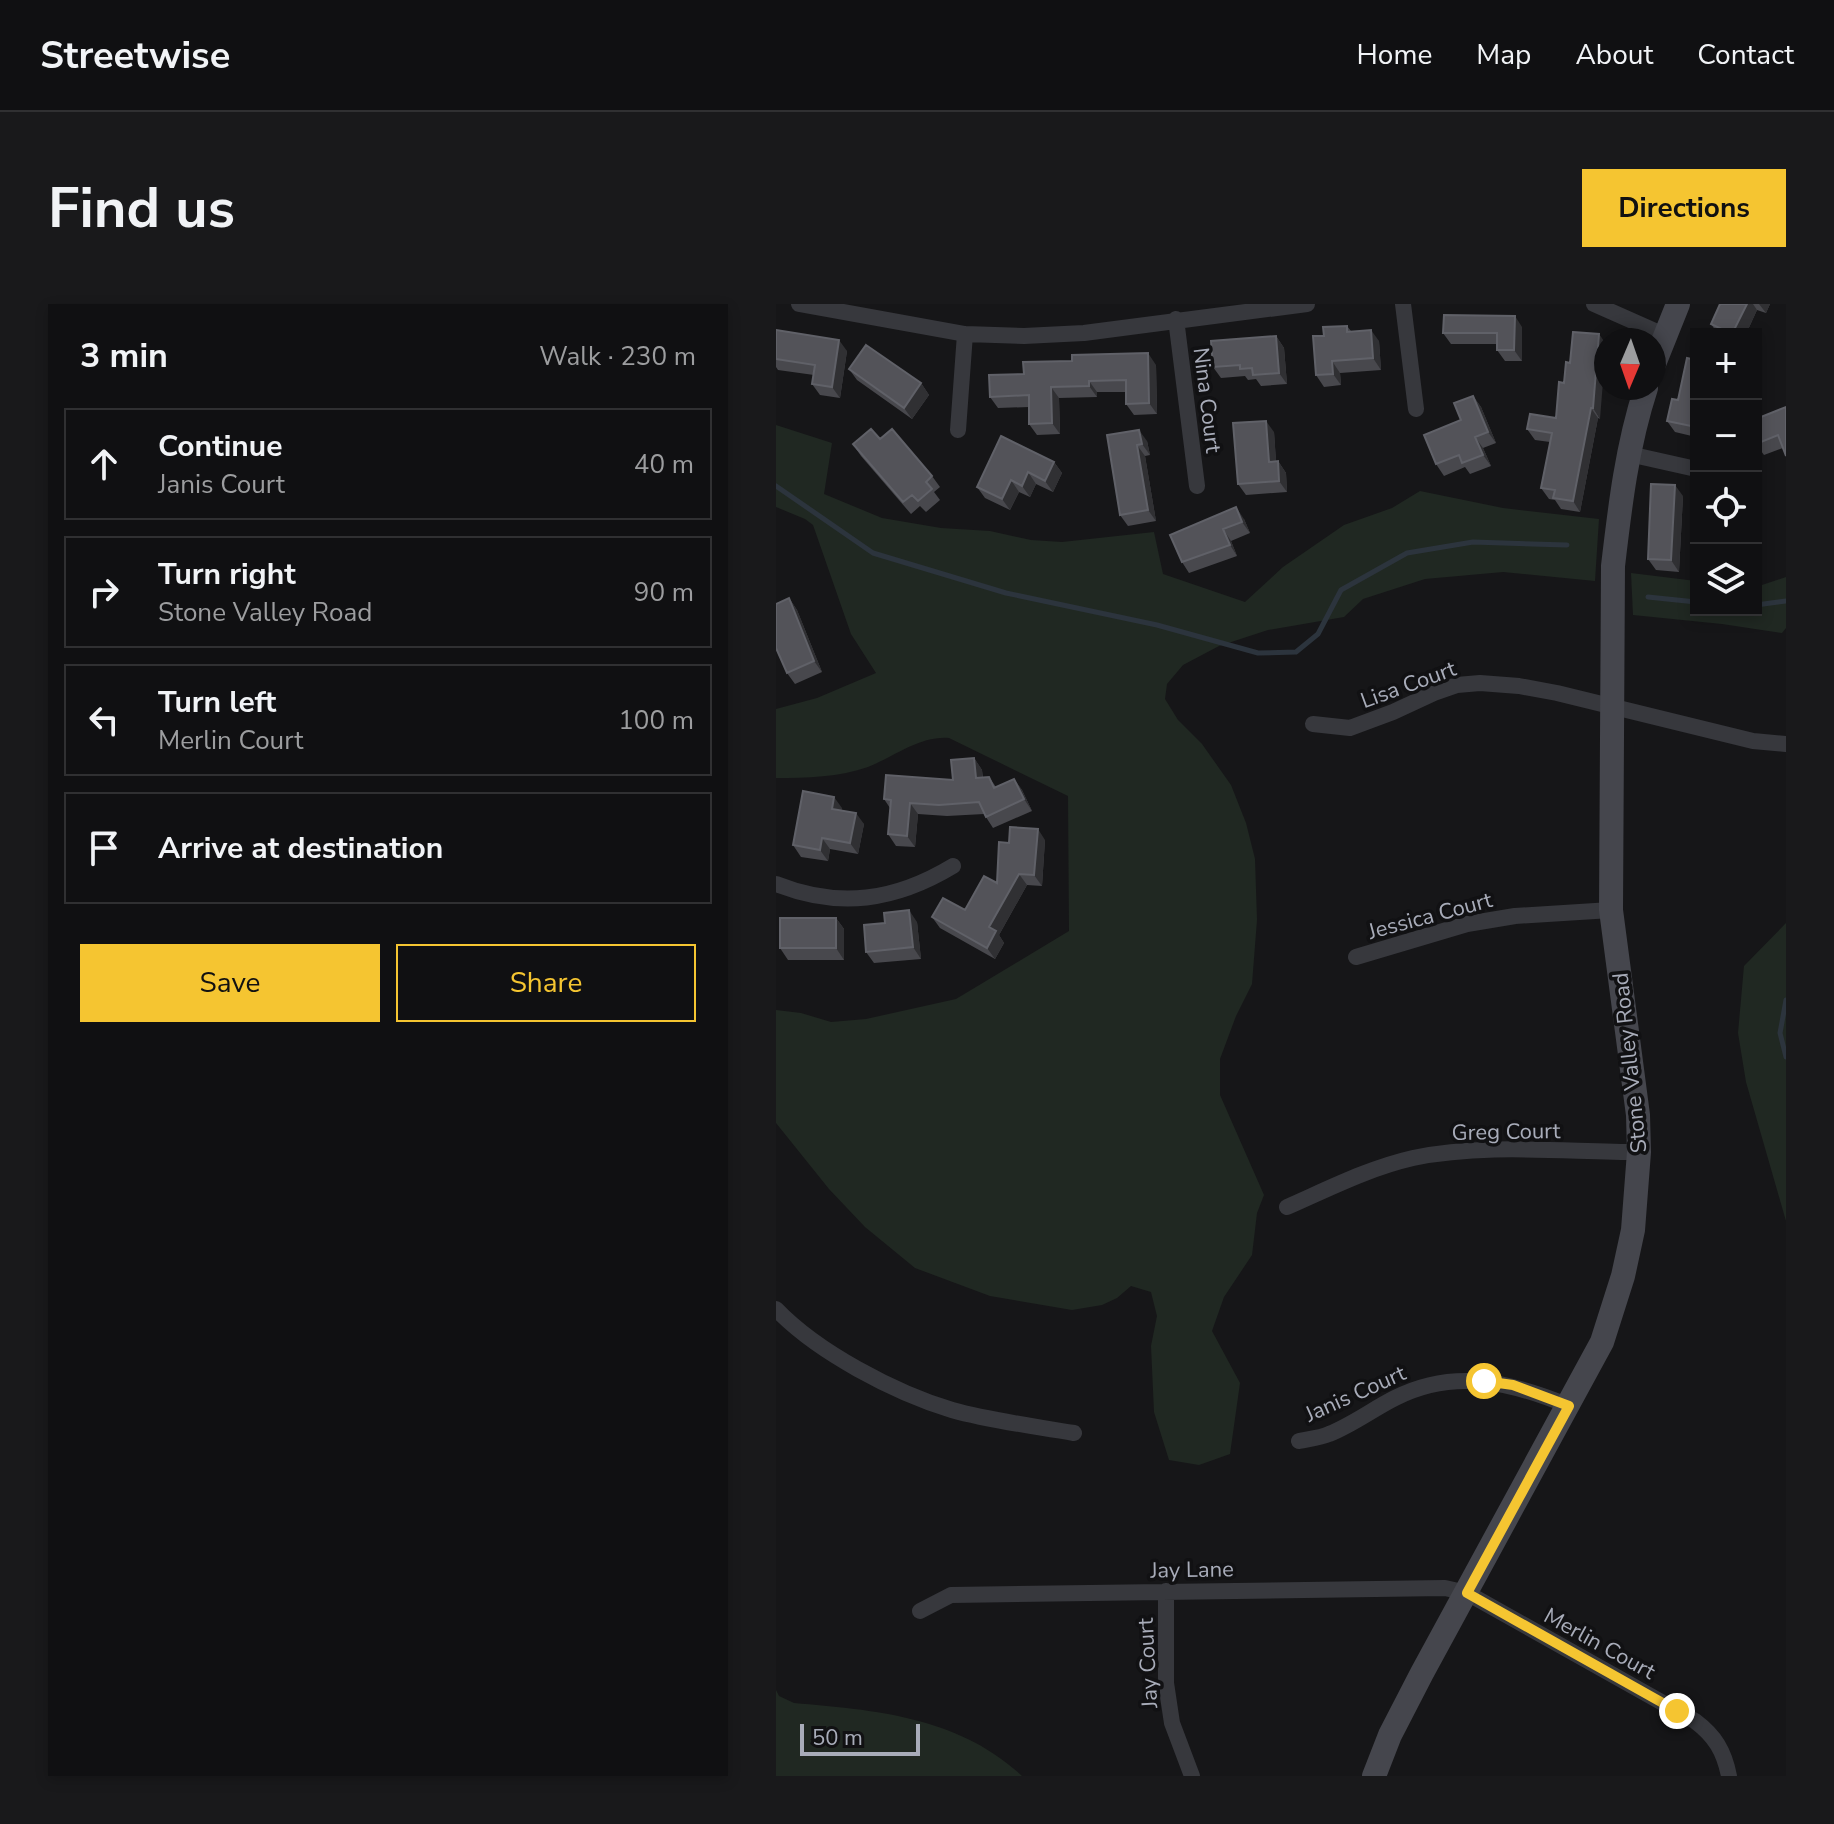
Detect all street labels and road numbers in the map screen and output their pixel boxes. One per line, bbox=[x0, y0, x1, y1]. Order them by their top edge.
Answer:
street label: Nina Court bbox=[1186, 346, 1228, 455]
street label: Lisa Court bbox=[1356, 654, 1461, 716]
street label: Jessica Court bbox=[1364, 885, 1496, 947]
street label: Stone Valley Road bbox=[1606, 971, 1654, 1155]
street label: Greg Court bbox=[1451, 1116, 1561, 1148]
street label: Janis Court bbox=[1299, 1358, 1411, 1430]
street label: Jay Lane bbox=[1149, 1554, 1234, 1586]
street label: Merlin Court bbox=[1538, 1601, 1661, 1687]
street label: Jay Court bbox=[1131, 1617, 1165, 1710]

